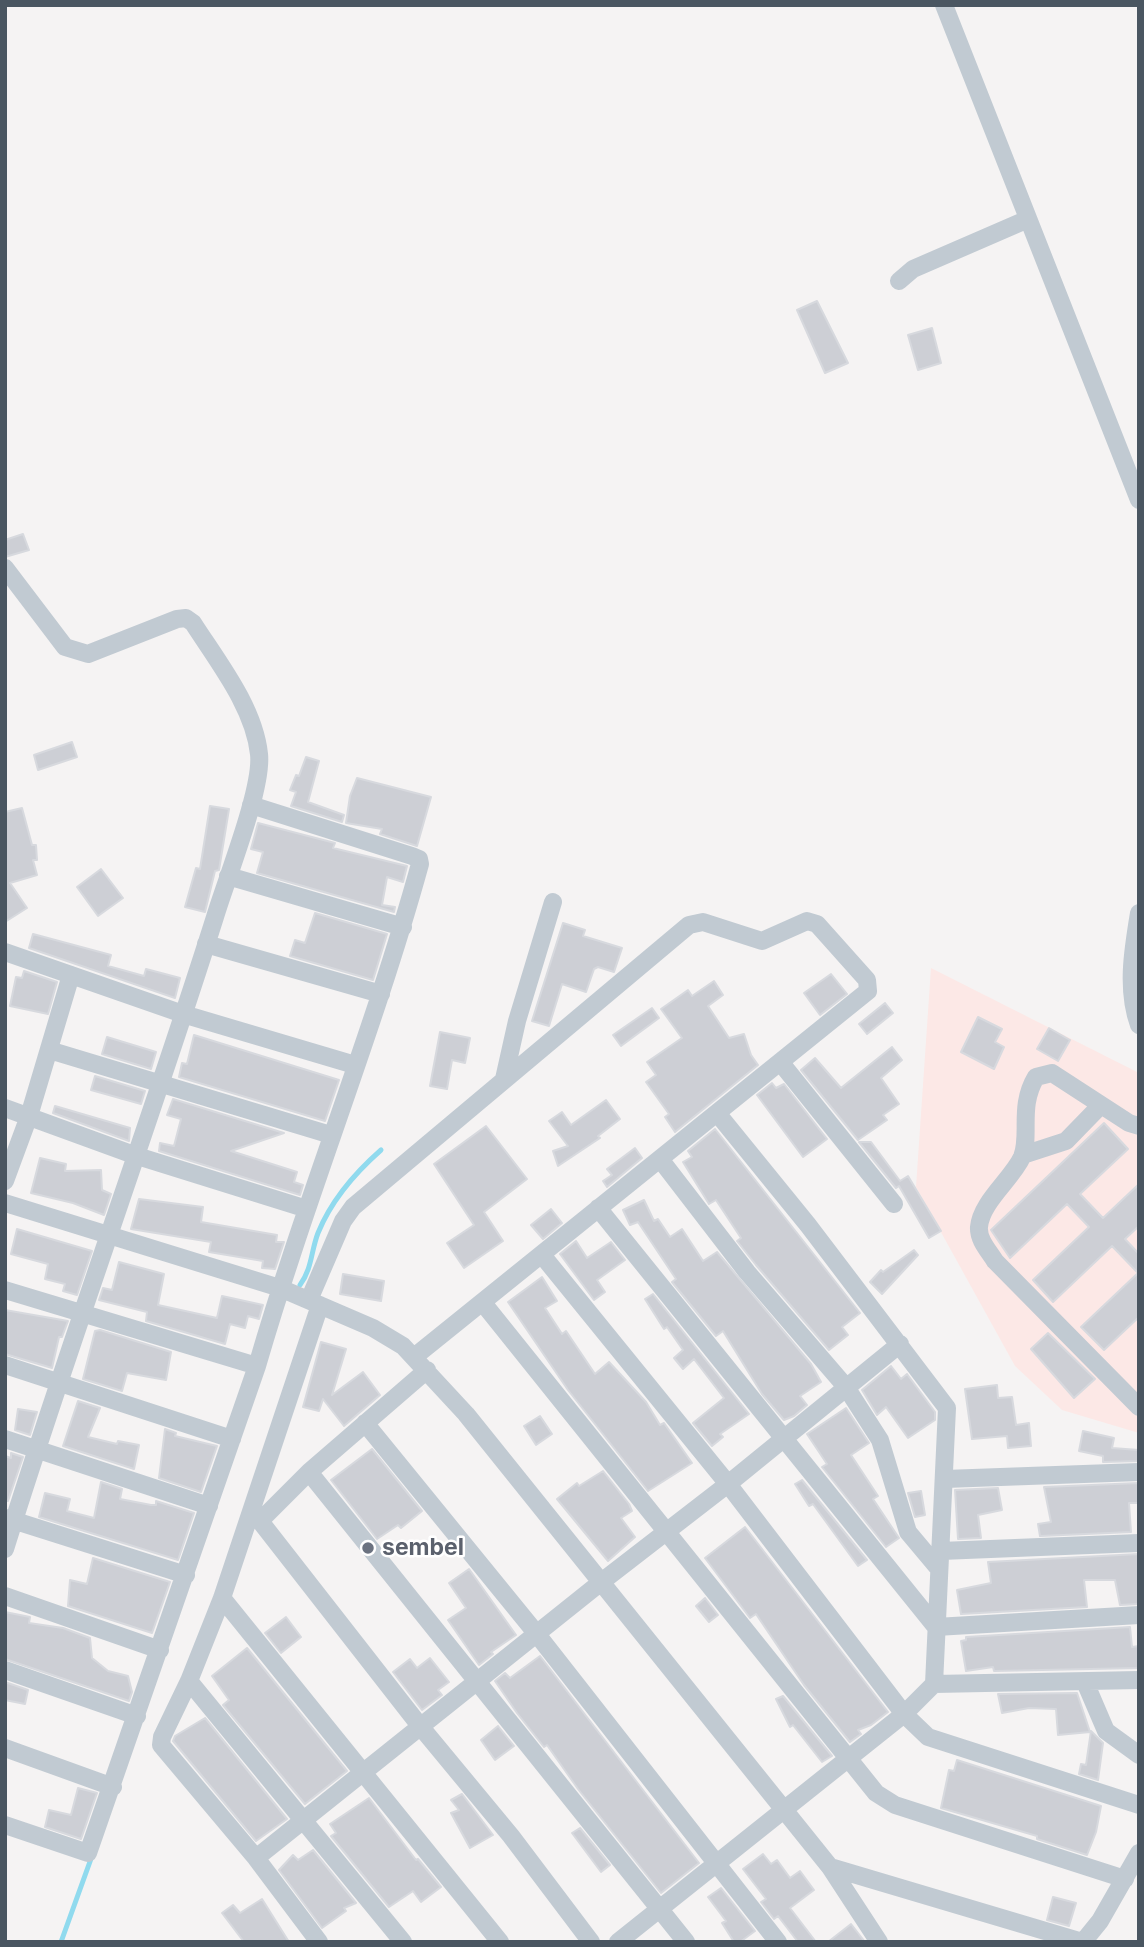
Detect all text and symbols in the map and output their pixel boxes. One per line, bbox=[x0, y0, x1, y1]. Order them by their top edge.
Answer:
place label: sembel bbox=[382, 1534, 464, 1562]
marker: sembel bbox=[360, 1540, 376, 1556]

